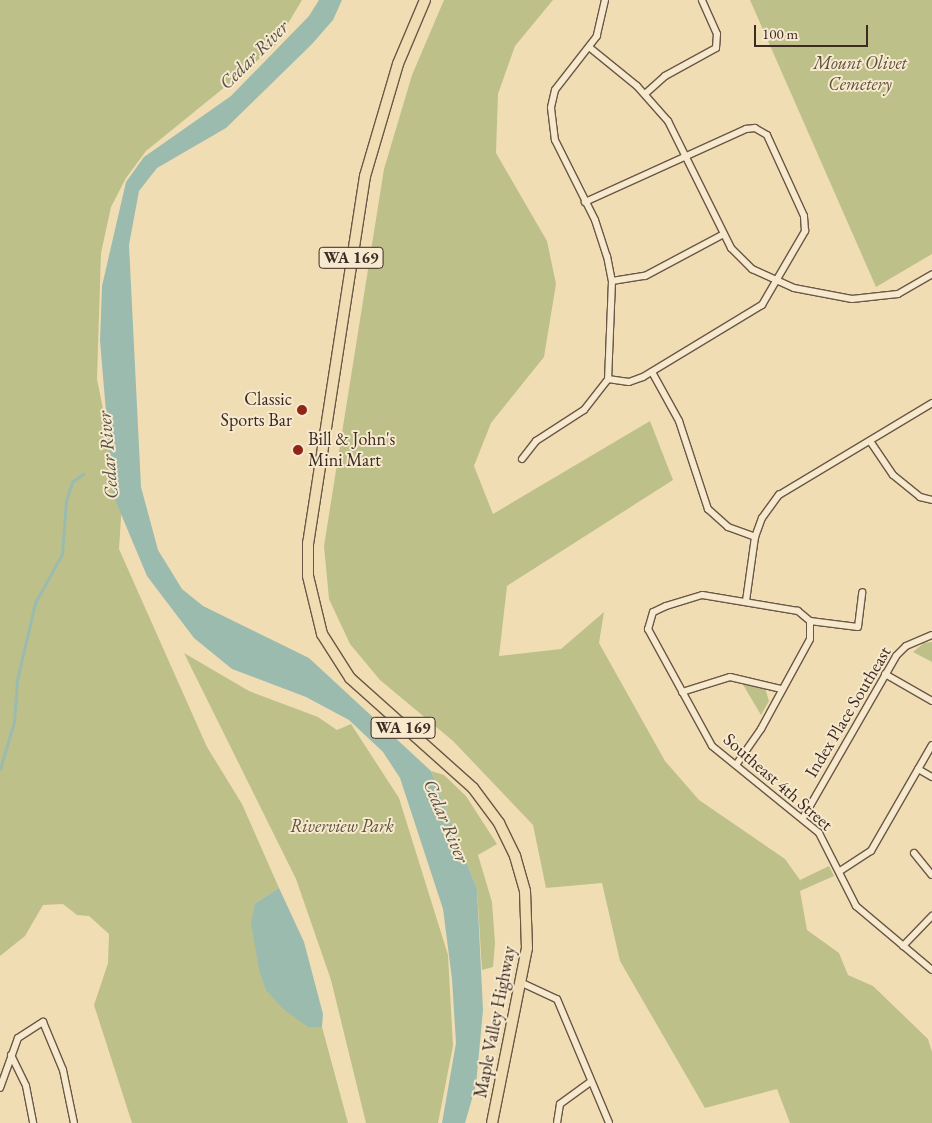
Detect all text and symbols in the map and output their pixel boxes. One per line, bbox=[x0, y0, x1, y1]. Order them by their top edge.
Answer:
scale bar bbox=[757, 15, 871, 47]
water label: Cedar River bbox=[215, 16, 293, 94]
text: 100 m bbox=[762, 24, 798, 43]
park label: Mount Olivet Cemetery bbox=[813, 53, 907, 96]
road number: WA 169 bbox=[318, 244, 384, 272]
place label: Classic Sports Bar bbox=[221, 389, 292, 432]
marker: Classic Sports Bar bbox=[296, 404, 308, 416]
water label: Cedar River bbox=[93, 410, 123, 500]
place label: Bill & John's Mini Mart bbox=[308, 429, 395, 472]
marker: Bill & John's Mini Mart bbox=[292, 444, 304, 456]
street label: Index Place Southeast bbox=[800, 642, 896, 782]
road number: WA 169 bbox=[370, 714, 436, 741]
street label: Southeast 4th Street bbox=[719, 729, 837, 835]
water label: Cedar River bbox=[418, 776, 474, 866]
park label: Riverview Park bbox=[290, 815, 394, 837]
street label: Maple Valley Highway bbox=[470, 944, 520, 1100]

